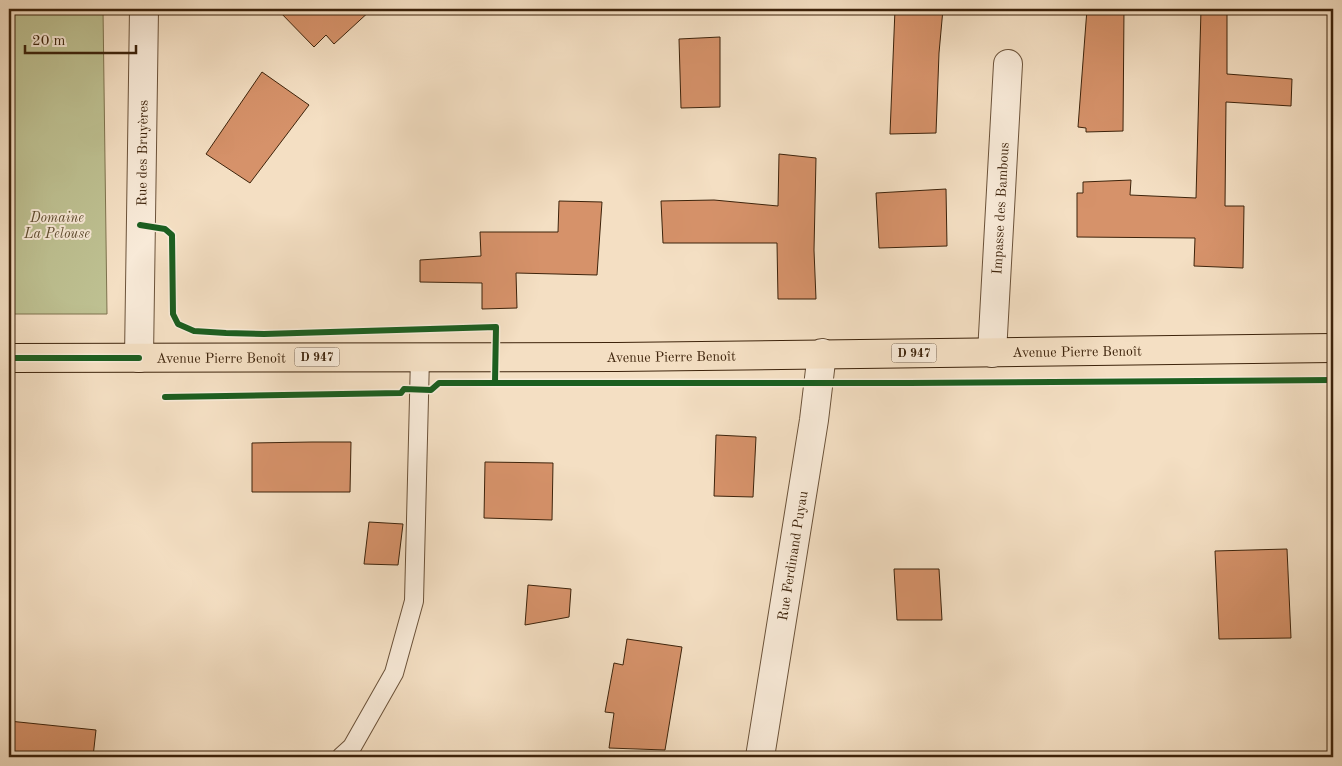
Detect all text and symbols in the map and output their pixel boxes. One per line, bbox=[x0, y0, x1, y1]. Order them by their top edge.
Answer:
scale bar bbox=[25, 22, 136, 54]
text: 20 m bbox=[32, 34, 66, 49]
street label: Rue des Bruyères bbox=[135, 100, 151, 206]
street label: Impasse des Bambous bbox=[990, 142, 1012, 275]
park label: Domaine La Pelouse bbox=[23, 211, 90, 241]
road number: D 947 bbox=[892, 343, 936, 362]
street label: Avenue Pierre Benoît bbox=[1012, 344, 1142, 360]
road number: D 947 bbox=[294, 348, 340, 367]
street label: Avenue Pierre Benoît bbox=[606, 350, 736, 365]
street label: Avenue Pierre Benoît bbox=[156, 352, 286, 366]
street label: Rue Ferdinand Puyau bbox=[776, 489, 811, 622]

